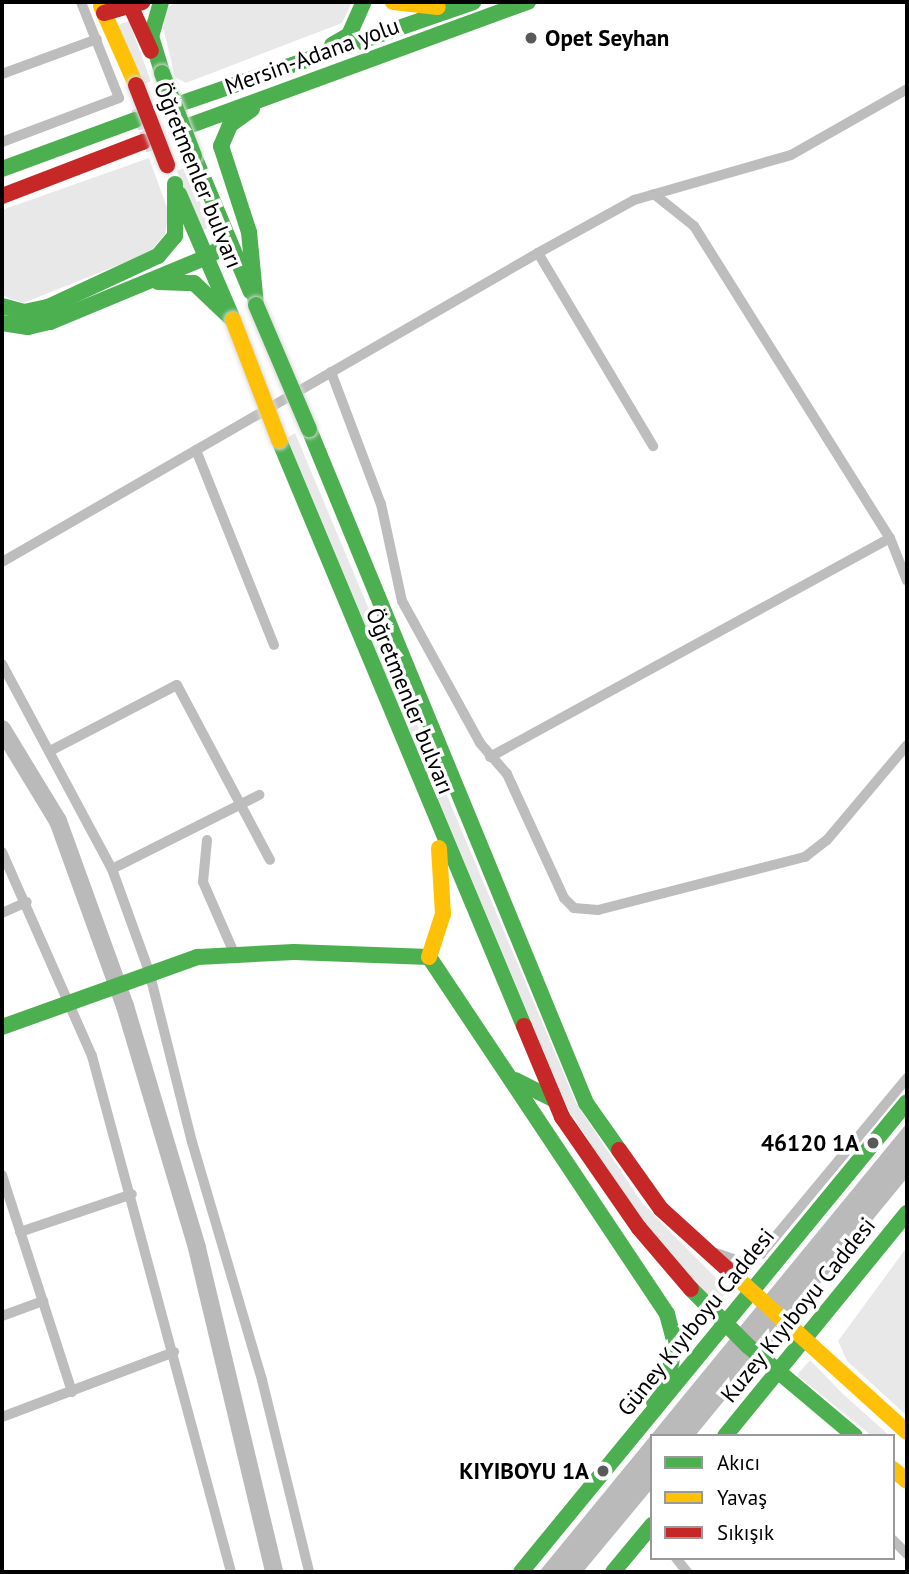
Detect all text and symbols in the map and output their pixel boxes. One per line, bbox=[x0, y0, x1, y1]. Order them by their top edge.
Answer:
street label: Mersin-Adana yolu bbox=[221, 12, 403, 100]
place label: Opet Seyhan bbox=[545, 24, 669, 52]
marker: Opet Seyhan bbox=[523, 30, 539, 46]
street label: Öğretmenler bulvarı bbox=[148, 78, 248, 272]
street label: Öğretmenler bulvarı bbox=[360, 604, 460, 798]
place label: 46120 1A bbox=[761, 1129, 859, 1157]
marker: 46120 1A bbox=[865, 1135, 881, 1151]
street label: Kuzey Kıyıboyu Caddesi bbox=[715, 1212, 881, 1408]
street label: Güney Kıyıboyu Caddesi bbox=[612, 1222, 780, 1422]
legend bbox=[650, 1434, 895, 1560]
text: Akıcı bbox=[717, 1449, 760, 1476]
place label: KIYIBOYU 1A bbox=[459, 1457, 589, 1485]
marker: KIYIBOYU 1A bbox=[595, 1463, 611, 1479]
text: Yavaş bbox=[717, 1484, 767, 1511]
text: Sıkışık bbox=[717, 1519, 774, 1546]

